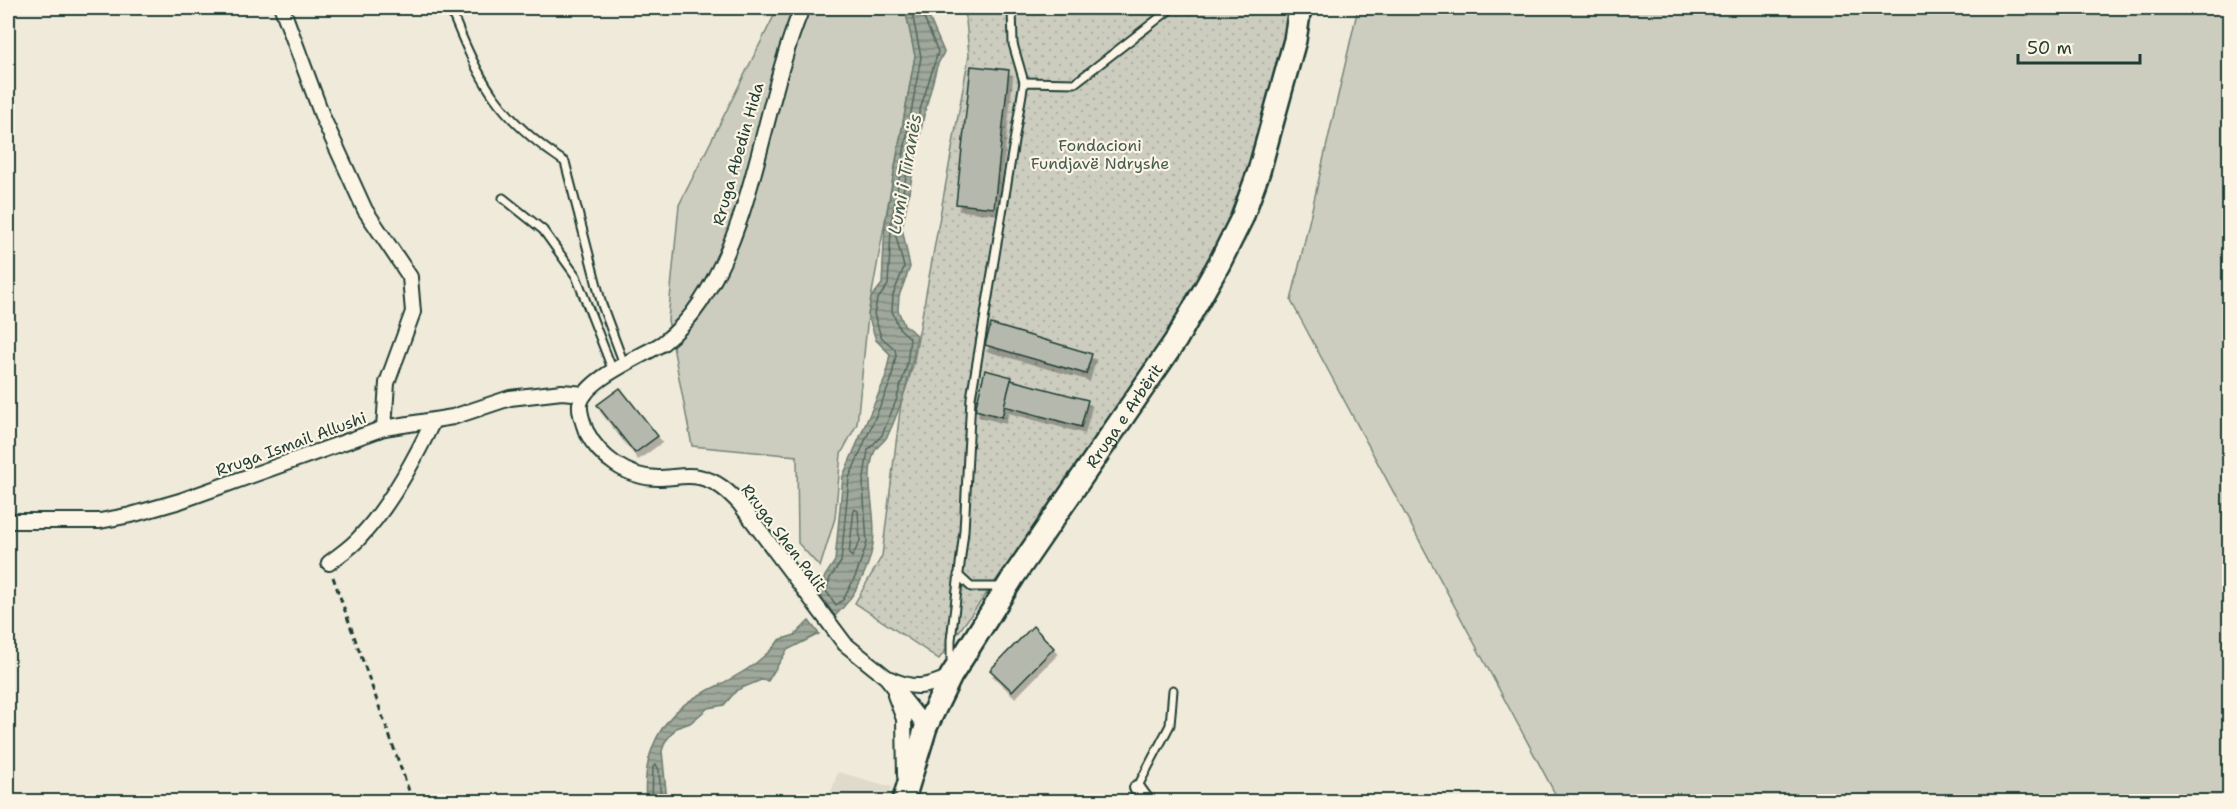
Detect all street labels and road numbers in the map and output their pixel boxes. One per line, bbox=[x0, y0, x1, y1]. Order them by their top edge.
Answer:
street label: Rruga Abedin Hida bbox=[708, 80, 768, 228]
street label: Rruga e Arbërit bbox=[1081, 359, 1167, 472]
street label: Rruga Ismail Allushi bbox=[213, 407, 369, 481]
street label: Rruga Shen Palit bbox=[737, 480, 831, 596]

